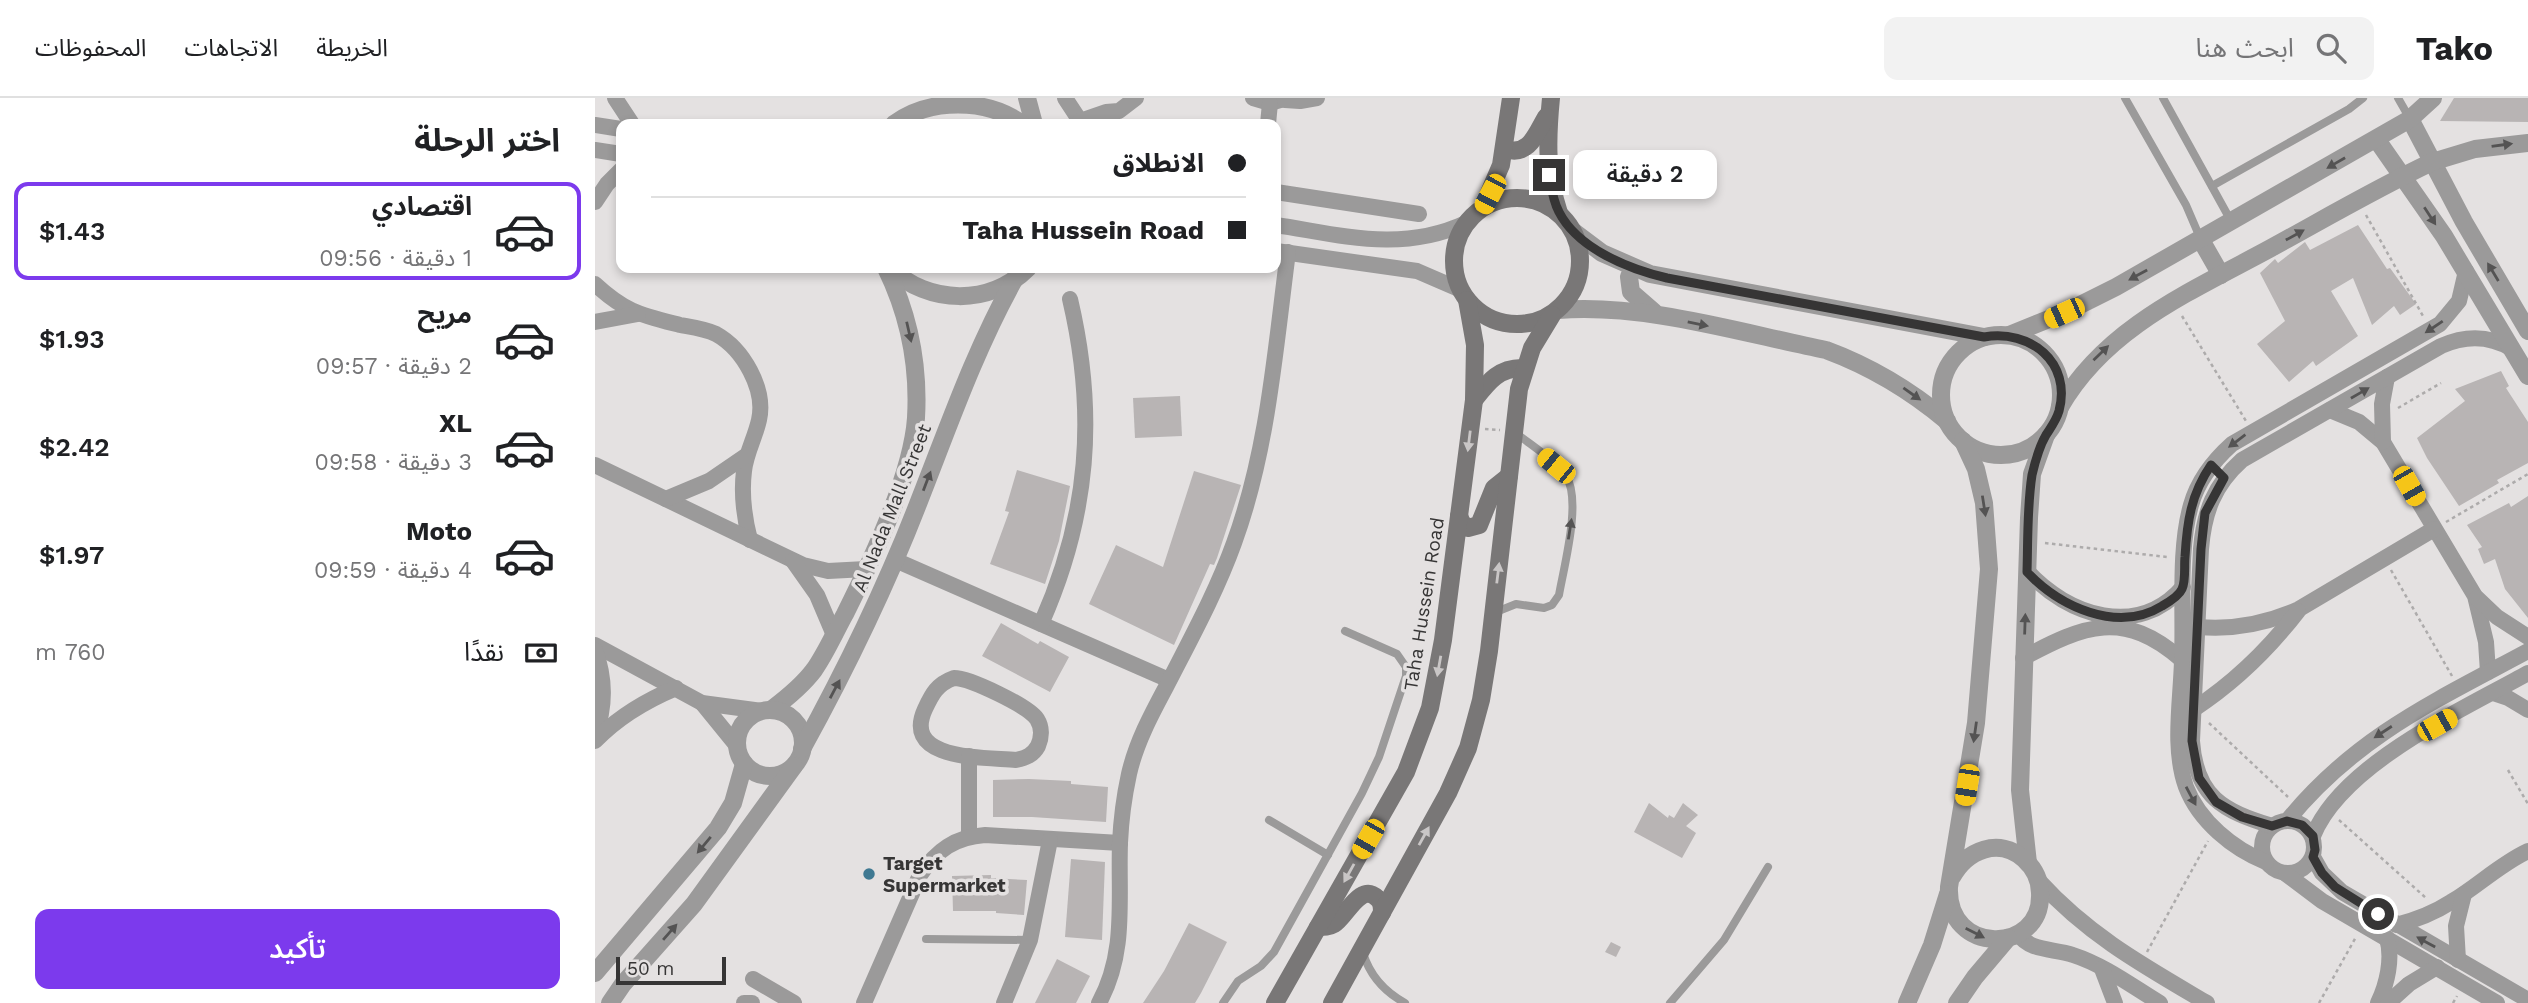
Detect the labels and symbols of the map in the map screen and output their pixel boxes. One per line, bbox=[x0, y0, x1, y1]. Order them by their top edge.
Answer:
one-way arrow bbox=[2491, 139, 2513, 150]
callout: 2 دقيقة bbox=[1573, 150, 1717, 200]
one-way arrow bbox=[2326, 157, 2346, 169]
route end bbox=[1533, 159, 1565, 191]
car bbox=[1471, 171, 1510, 217]
one-way arrow bbox=[2423, 206, 2436, 225]
one-way arrow bbox=[2285, 229, 2304, 241]
one-way arrow bbox=[2487, 263, 2499, 282]
one-way arrow bbox=[2128, 269, 2148, 281]
car bbox=[2041, 295, 2088, 331]
one-way arrow bbox=[1687, 318, 1709, 329]
one-way arrow bbox=[904, 321, 915, 343]
one-way arrow bbox=[2424, 321, 2443, 334]
one-way arrow bbox=[2092, 346, 2109, 362]
one-way arrow bbox=[1903, 387, 1921, 401]
one-way arrow bbox=[2350, 387, 2369, 399]
street label: Al Nada Mall Street bbox=[848, 421, 936, 595]
one-way arrow bbox=[1463, 430, 1474, 452]
one-way arrow bbox=[2227, 434, 2246, 448]
car bbox=[1534, 445, 1579, 487]
car bbox=[2390, 463, 2429, 509]
one-way arrow bbox=[922, 471, 933, 492]
one-way arrow bbox=[1979, 495, 1990, 517]
street label: Taha Hussein Road bbox=[1399, 516, 1449, 692]
one-way arrow bbox=[1565, 518, 1576, 540]
one-way arrow bbox=[1492, 562, 1503, 584]
one-way arrow bbox=[2019, 613, 2030, 635]
one-way arrow bbox=[1433, 655, 1444, 677]
one-way arrow bbox=[829, 679, 841, 699]
car bbox=[2414, 706, 2461, 744]
one-way arrow bbox=[1969, 722, 1980, 744]
one-way arrow bbox=[2374, 725, 2392, 739]
car bbox=[1954, 763, 1981, 807]
one-way arrow bbox=[2185, 787, 2197, 807]
car bbox=[1349, 816, 1388, 862]
one-way arrow bbox=[1418, 826, 1430, 846]
one-way arrow bbox=[697, 837, 712, 854]
place label: Target Supermarket bbox=[883, 852, 1006, 897]
one-way arrow bbox=[1343, 864, 1355, 883]
marker: Target Supermarket bbox=[861, 866, 877, 882]
route start bbox=[2362, 898, 2394, 930]
one-way arrow bbox=[662, 924, 677, 941]
one-way arrow bbox=[1966, 927, 1986, 939]
one-way arrow bbox=[2417, 936, 2436, 948]
scale bar bbox=[616, 954, 726, 986]

